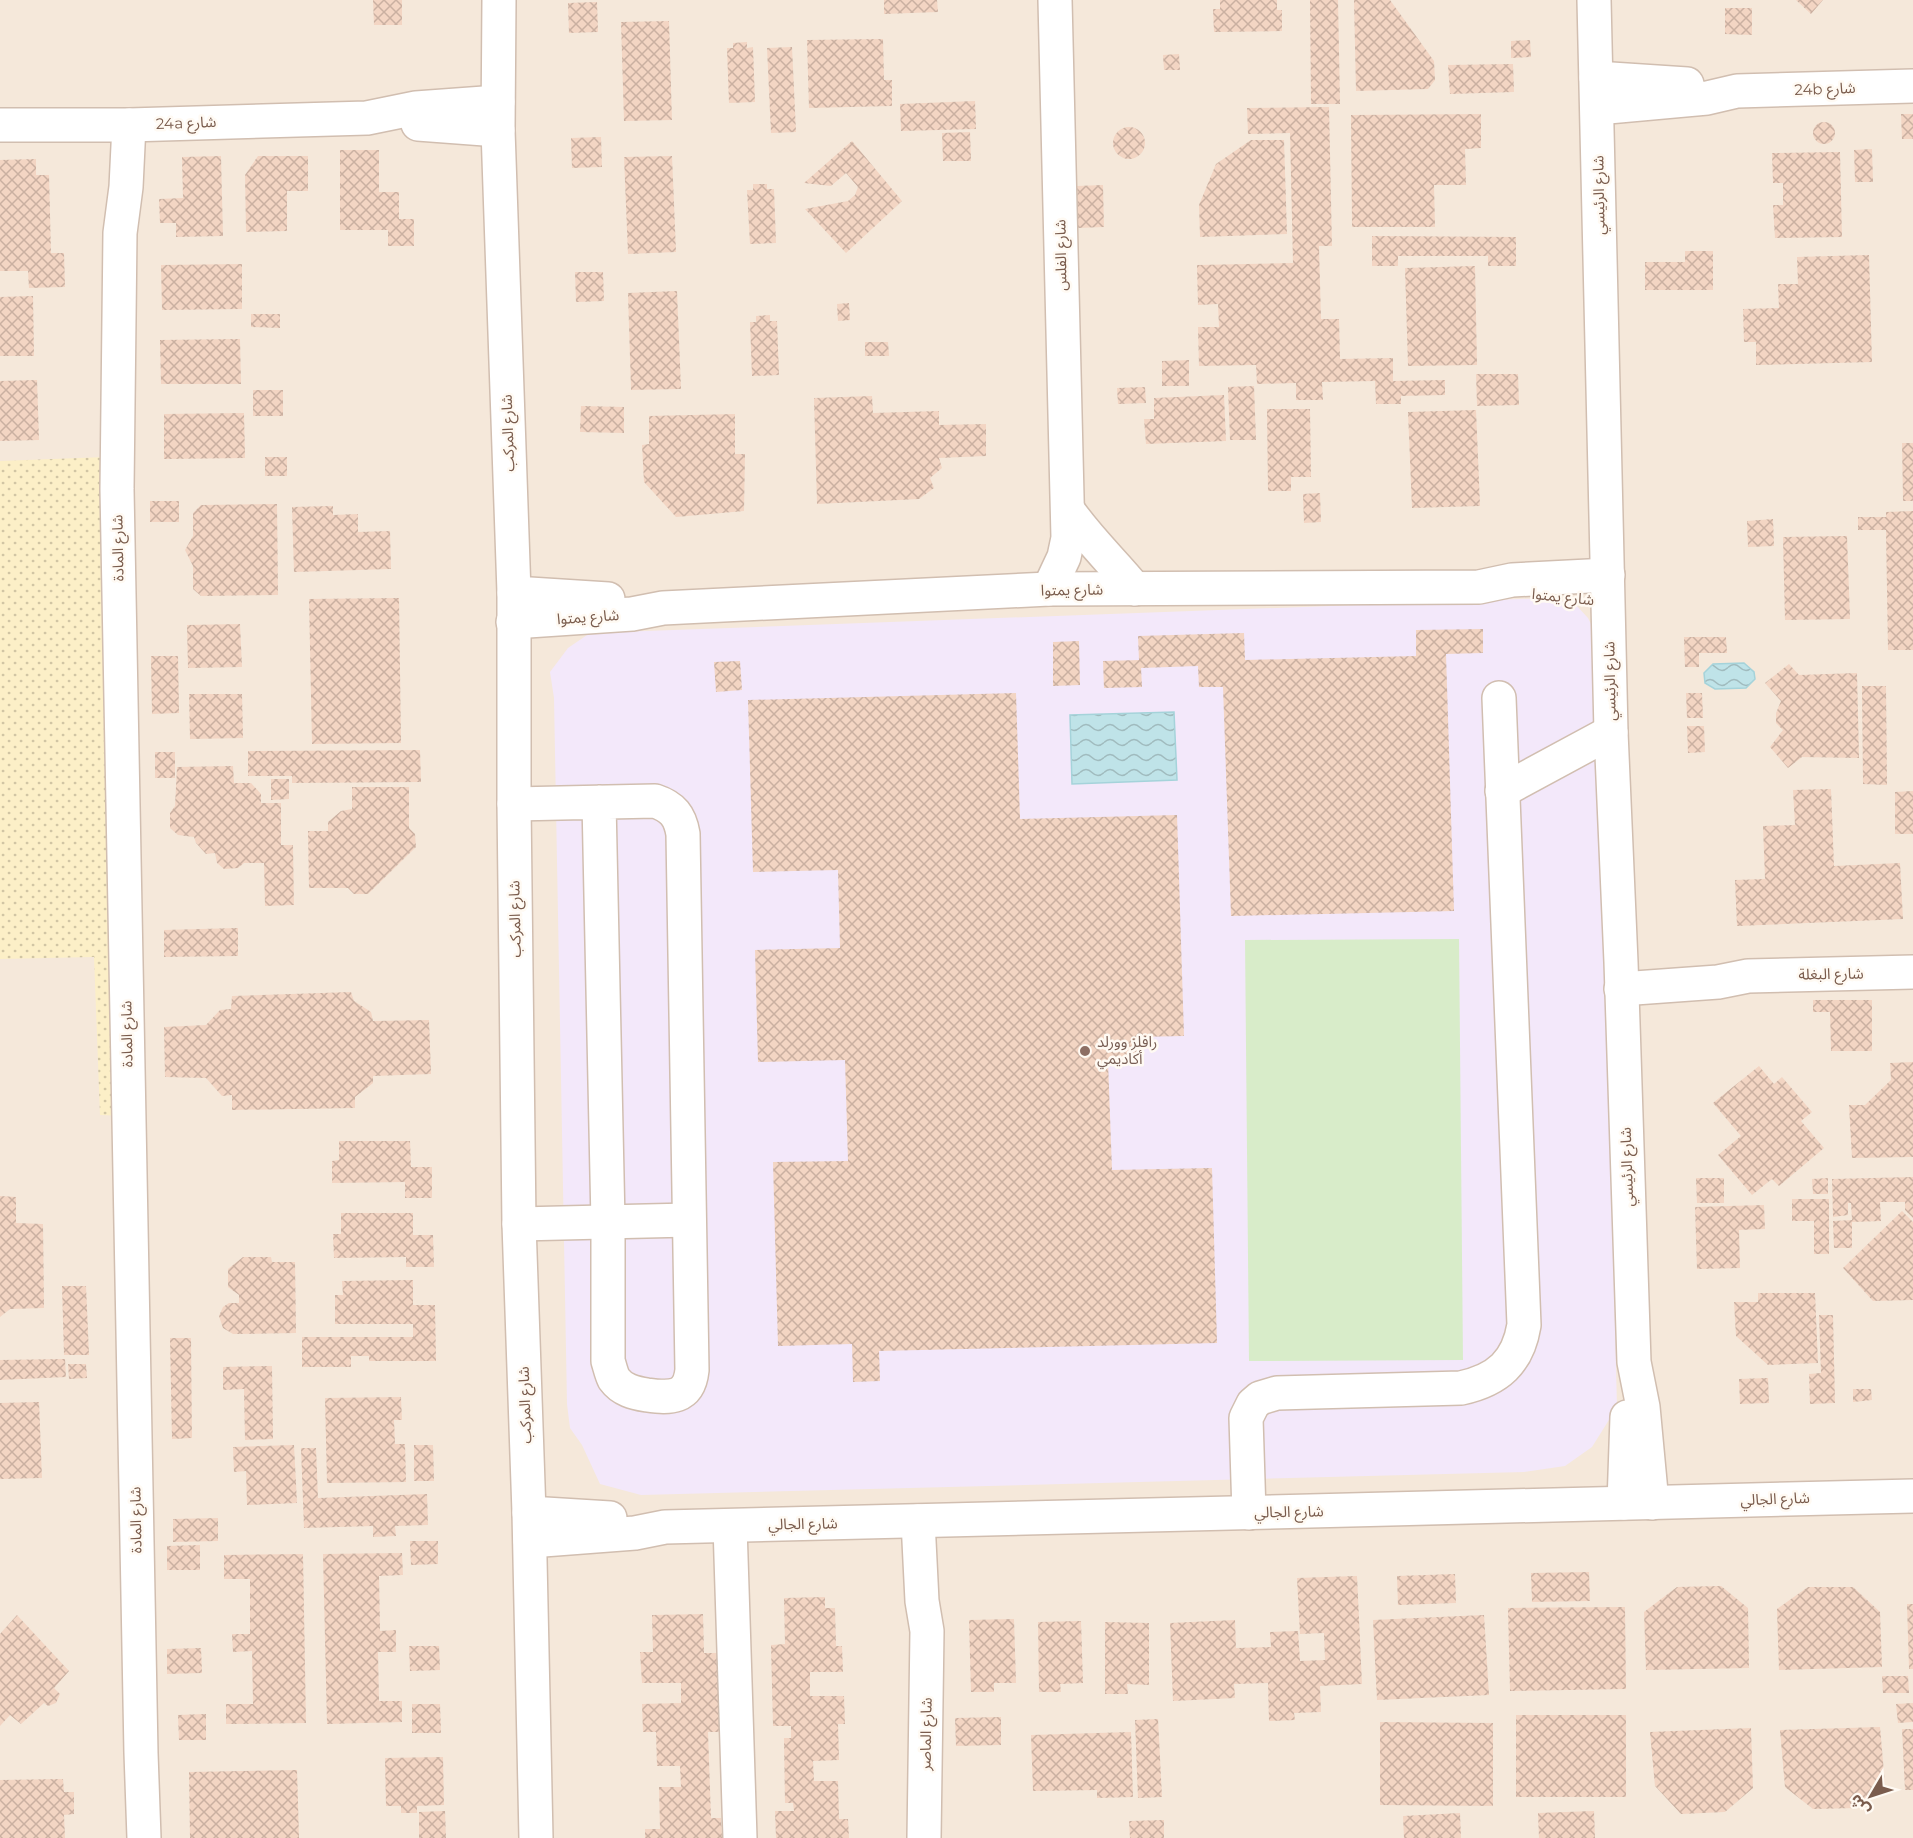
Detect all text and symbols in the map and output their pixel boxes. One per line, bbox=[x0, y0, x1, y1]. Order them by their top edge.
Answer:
street label: 24b شارع bbox=[1794, 78, 1856, 102]
street label: 24a شارع bbox=[155, 112, 217, 136]
street label: شارع الرئيسي bbox=[1588, 155, 1612, 235]
street label: شارع الفلس bbox=[1050, 219, 1074, 291]
street label: شارع المركب bbox=[497, 394, 521, 472]
street label: شارع المادة bbox=[107, 514, 131, 582]
street label: شارع يمتوا bbox=[1041, 579, 1104, 603]
street label: شارع يمتوا bbox=[1531, 584, 1595, 612]
street label: شارع يمتوا bbox=[556, 605, 620, 631]
street label: شارع الرئيسي bbox=[1599, 641, 1623, 721]
street label: شارع المركب bbox=[504, 880, 528, 958]
street label: شارع البغلة bbox=[1798, 963, 1864, 987]
street label: شارع المادة bbox=[116, 1000, 140, 1068]
place label: رافلز وورلد أكاديمي bbox=[1097, 1032, 1157, 1070]
marker: رافلز وورلد أكاديمي bbox=[1078, 1044, 1092, 1058]
street label: شارع الرئيسي bbox=[1616, 1127, 1640, 1207]
street label: شارع المركب bbox=[514, 1366, 538, 1444]
street label: شارع المادة bbox=[125, 1486, 149, 1554]
street label: شارع الجالي bbox=[1740, 1488, 1810, 1512]
street label: شارع الجالي bbox=[1254, 1501, 1324, 1525]
street label: شارع الجالي bbox=[768, 1513, 838, 1537]
street label: شارع الماصر bbox=[915, 1697, 939, 1772]
north arrow bbox=[1841, 1766, 1901, 1826]
text: ش bbox=[1845, 1791, 1874, 1820]

